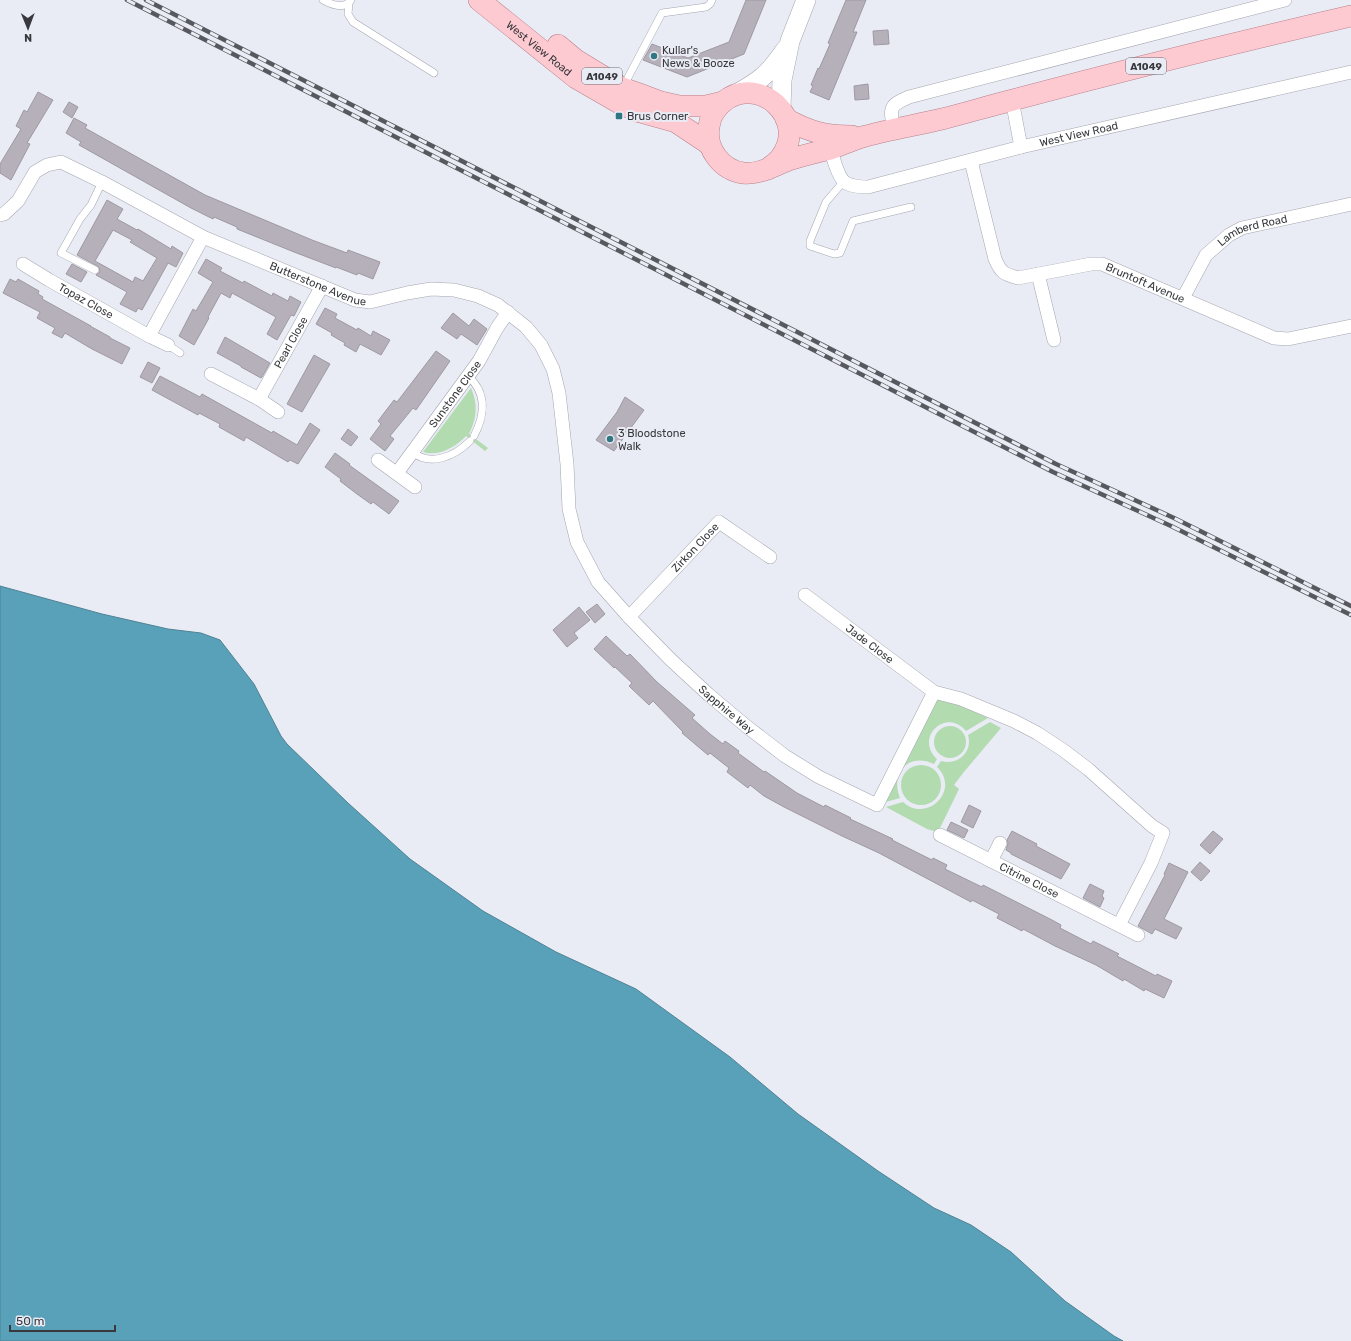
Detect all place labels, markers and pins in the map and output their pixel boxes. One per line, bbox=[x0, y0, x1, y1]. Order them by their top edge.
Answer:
place label: Kullar's News & Booze bbox=[662, 44, 735, 70]
marker: Kullar's News & Booze bbox=[649, 51, 659, 61]
place label: Brus Corner bbox=[627, 110, 689, 123]
marker: Brus Corner bbox=[614, 111, 624, 121]
place label: 3 Bloodstone Walk bbox=[618, 427, 686, 453]
marker: 3 Bloodstone Walk bbox=[605, 434, 615, 444]

